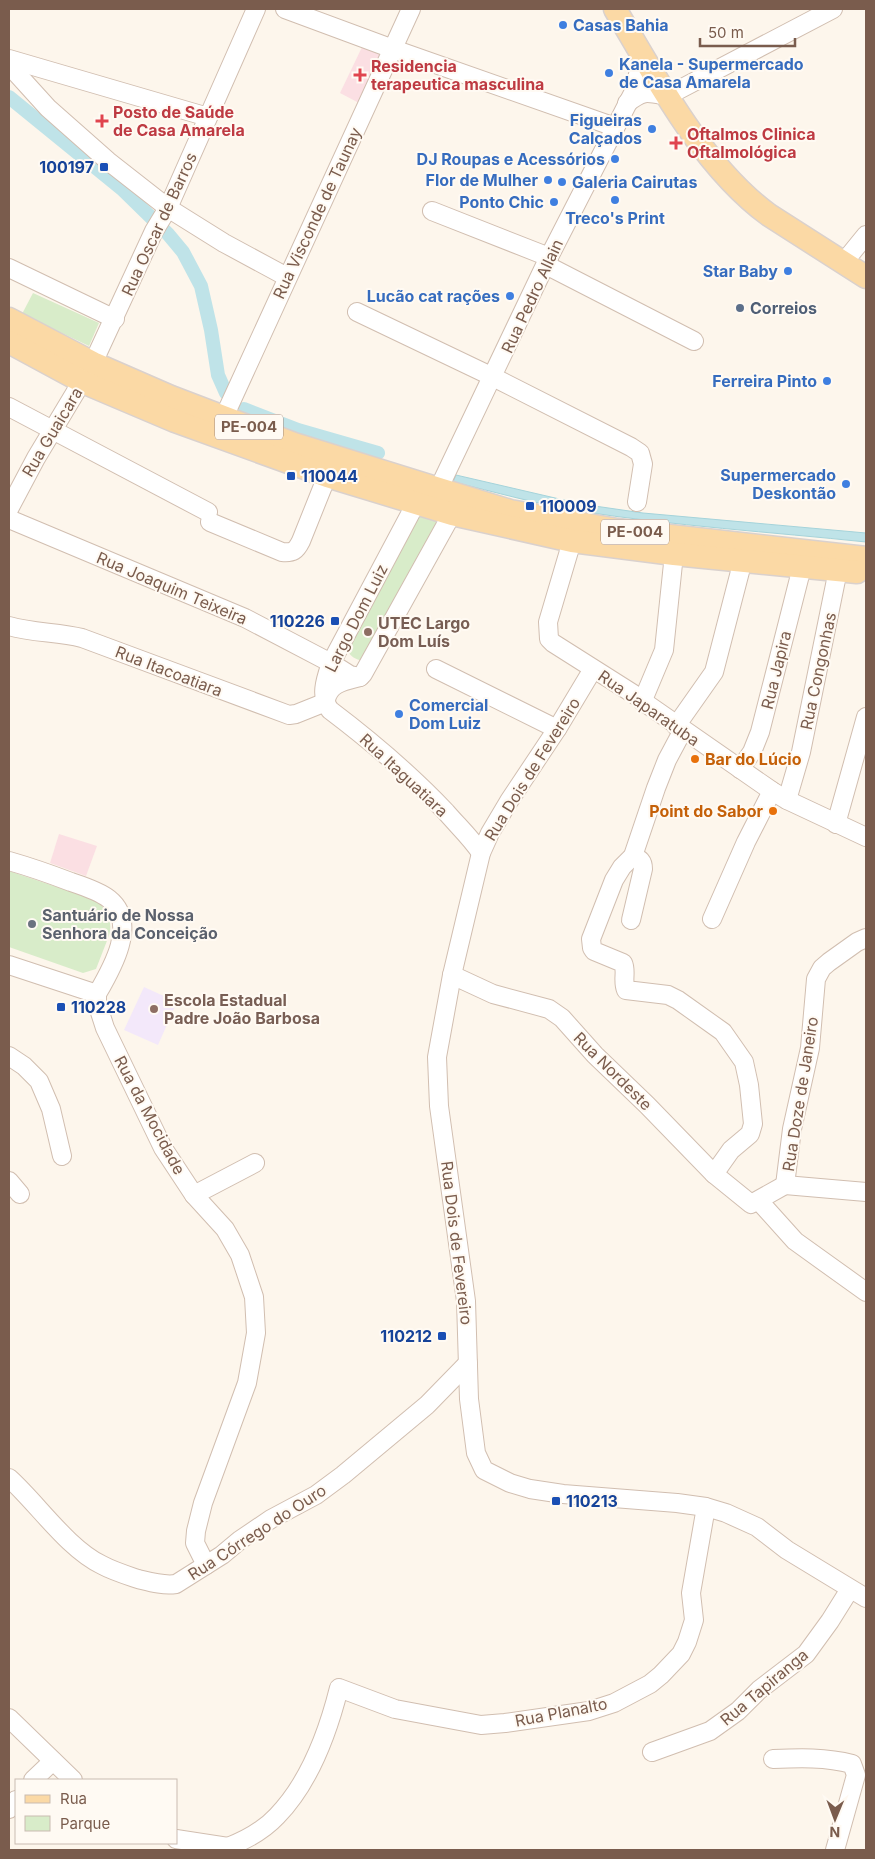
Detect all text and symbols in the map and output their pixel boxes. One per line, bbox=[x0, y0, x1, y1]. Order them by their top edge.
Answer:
place label: Casas Bahia bbox=[573, 15, 669, 35]
scale bar bbox=[700, 15, 795, 47]
marker: Casas Bahia bbox=[557, 19, 569, 31]
text: 50 m bbox=[708, 23, 744, 42]
place label: Kanela - Supermercado de Casa Amarela bbox=[619, 54, 804, 92]
place label: Residencia terapeutica masculina bbox=[371, 56, 544, 94]
marker: Kanela - Supermercado de Casa Amarela bbox=[603, 67, 615, 79]
marker: Residencia terapeutica masculina bbox=[353, 68, 367, 82]
place label: Posto de Saúde de Casa Amarela bbox=[113, 102, 245, 140]
place label: Figueiras Calçados bbox=[569, 110, 642, 148]
marker: Posto de Saúde de Casa Amarela bbox=[95, 114, 109, 128]
marker: Figueiras Calçados bbox=[646, 123, 658, 135]
street label: Rua Visconde de Taunay bbox=[268, 124, 366, 302]
place label: Oftalmos Clinica Oftalmológica bbox=[687, 124, 815, 162]
marker: Oftalmos Clinica Oftalmológica bbox=[669, 136, 683, 150]
street label: Rua Oscar de Barros bbox=[117, 149, 201, 299]
place label: DJ Roupas e Acessórios bbox=[417, 149, 605, 169]
marker: DJ Roupas e Acessórios bbox=[609, 153, 621, 165]
place label: 100197 bbox=[39, 157, 94, 177]
marker: 100197 bbox=[98, 161, 110, 173]
place label: Flor de Mulher bbox=[426, 170, 538, 190]
place label: Galeria Cairutas bbox=[572, 172, 697, 192]
marker: Flor de Mulher bbox=[542, 174, 554, 186]
marker: Galeria Cairutas bbox=[556, 176, 568, 188]
place label: Ponto Chic bbox=[459, 192, 544, 212]
marker: Treco's Print bbox=[609, 194, 621, 206]
marker: Ponto Chic bbox=[548, 196, 560, 208]
place label: Treco's Print bbox=[565, 208, 665, 228]
street label: Rua Pedro Allain bbox=[497, 236, 567, 356]
place label: Star Baby bbox=[703, 261, 778, 281]
marker: Star Baby bbox=[782, 265, 794, 277]
place label: Lucão cat rações bbox=[367, 286, 500, 306]
marker: Lucão cat rações bbox=[504, 290, 516, 302]
place label: Correios bbox=[750, 298, 817, 318]
marker: Correios bbox=[734, 302, 746, 314]
place label: Ferreira Pinto bbox=[712, 371, 817, 391]
marker: Ferreira Pinto bbox=[821, 375, 833, 387]
street label: Rua Guaicara bbox=[17, 384, 87, 480]
road number: PE-004 bbox=[215, 414, 283, 440]
place label: Supermercado Deskontão bbox=[720, 465, 836, 503]
place label: 110044 bbox=[301, 466, 358, 486]
marker: 110044 bbox=[285, 470, 297, 482]
marker: Supermercado Deskontão bbox=[840, 478, 852, 490]
place label: 110009 bbox=[540, 496, 597, 516]
marker: 110009 bbox=[524, 500, 536, 512]
road number: PE-004 bbox=[601, 520, 669, 544]
street label: Rua Joaquim Teixeira bbox=[94, 547, 250, 629]
street label: Largo Dom Luiz bbox=[320, 561, 392, 675]
street label: Rua Congonhas bbox=[796, 610, 840, 732]
place label: 110226 bbox=[270, 611, 325, 631]
place label: UTEC Largo Dom Luís bbox=[378, 613, 470, 651]
marker: 110226 bbox=[329, 615, 341, 627]
marker: UTEC Largo Dom Luís bbox=[362, 626, 374, 638]
street label: Rua Japira bbox=[757, 629, 795, 711]
street label: Rua Itacoatiara bbox=[113, 641, 225, 701]
street label: Rua Japaratuba bbox=[595, 666, 703, 750]
street label: Rua Dois de Fevereiro bbox=[480, 694, 584, 844]
place label: Comercial Dom Luiz bbox=[409, 695, 488, 733]
marker: Comercial Dom Luiz bbox=[393, 708, 405, 720]
street label: Rua Itaguatiara bbox=[356, 729, 452, 821]
place label: Bar do Lúcio bbox=[705, 749, 802, 769]
marker: Bar do Lúcio bbox=[689, 753, 701, 765]
place label: Point do Sabor bbox=[649, 801, 763, 821]
marker: Point do Sabor bbox=[767, 805, 779, 817]
place label: Santuário de Nossa Senhora da Conceição bbox=[42, 905, 218, 943]
marker: Santuário de Nossa Senhora da Conceição bbox=[26, 918, 38, 930]
place label: Escola Estadual Padre João Barbosa bbox=[164, 990, 320, 1028]
place label: 110228 bbox=[71, 997, 126, 1017]
marker: 110228 bbox=[55, 1001, 67, 1013]
marker: Escola Estadual Padre João Barbosa bbox=[148, 1003, 160, 1015]
street label: Rua Doze de Janeiro bbox=[778, 1015, 822, 1173]
street label: Rua Nordeste bbox=[570, 1028, 656, 1114]
street label: Rua da Mocidade bbox=[110, 1052, 190, 1178]
street label: Rua Dois de Fevereiro bbox=[437, 1160, 477, 1326]
place label: 110212 bbox=[380, 1326, 432, 1346]
marker: 110212 bbox=[436, 1330, 448, 1342]
street label: Rua Córrego do Ouro bbox=[184, 1480, 330, 1584]
place label: 110213 bbox=[566, 1491, 618, 1511]
marker: 110213 bbox=[550, 1495, 562, 1507]
street label: Rua Tapiranga bbox=[716, 1645, 812, 1729]
street label: Rua Planalto bbox=[513, 1693, 609, 1731]
legend bbox=[15, 1779, 178, 1844]
text: Rua bbox=[60, 1789, 87, 1808]
north arrow bbox=[810, 1794, 860, 1844]
text: Parque bbox=[60, 1814, 110, 1833]
text: N bbox=[829, 1824, 840, 1841]

